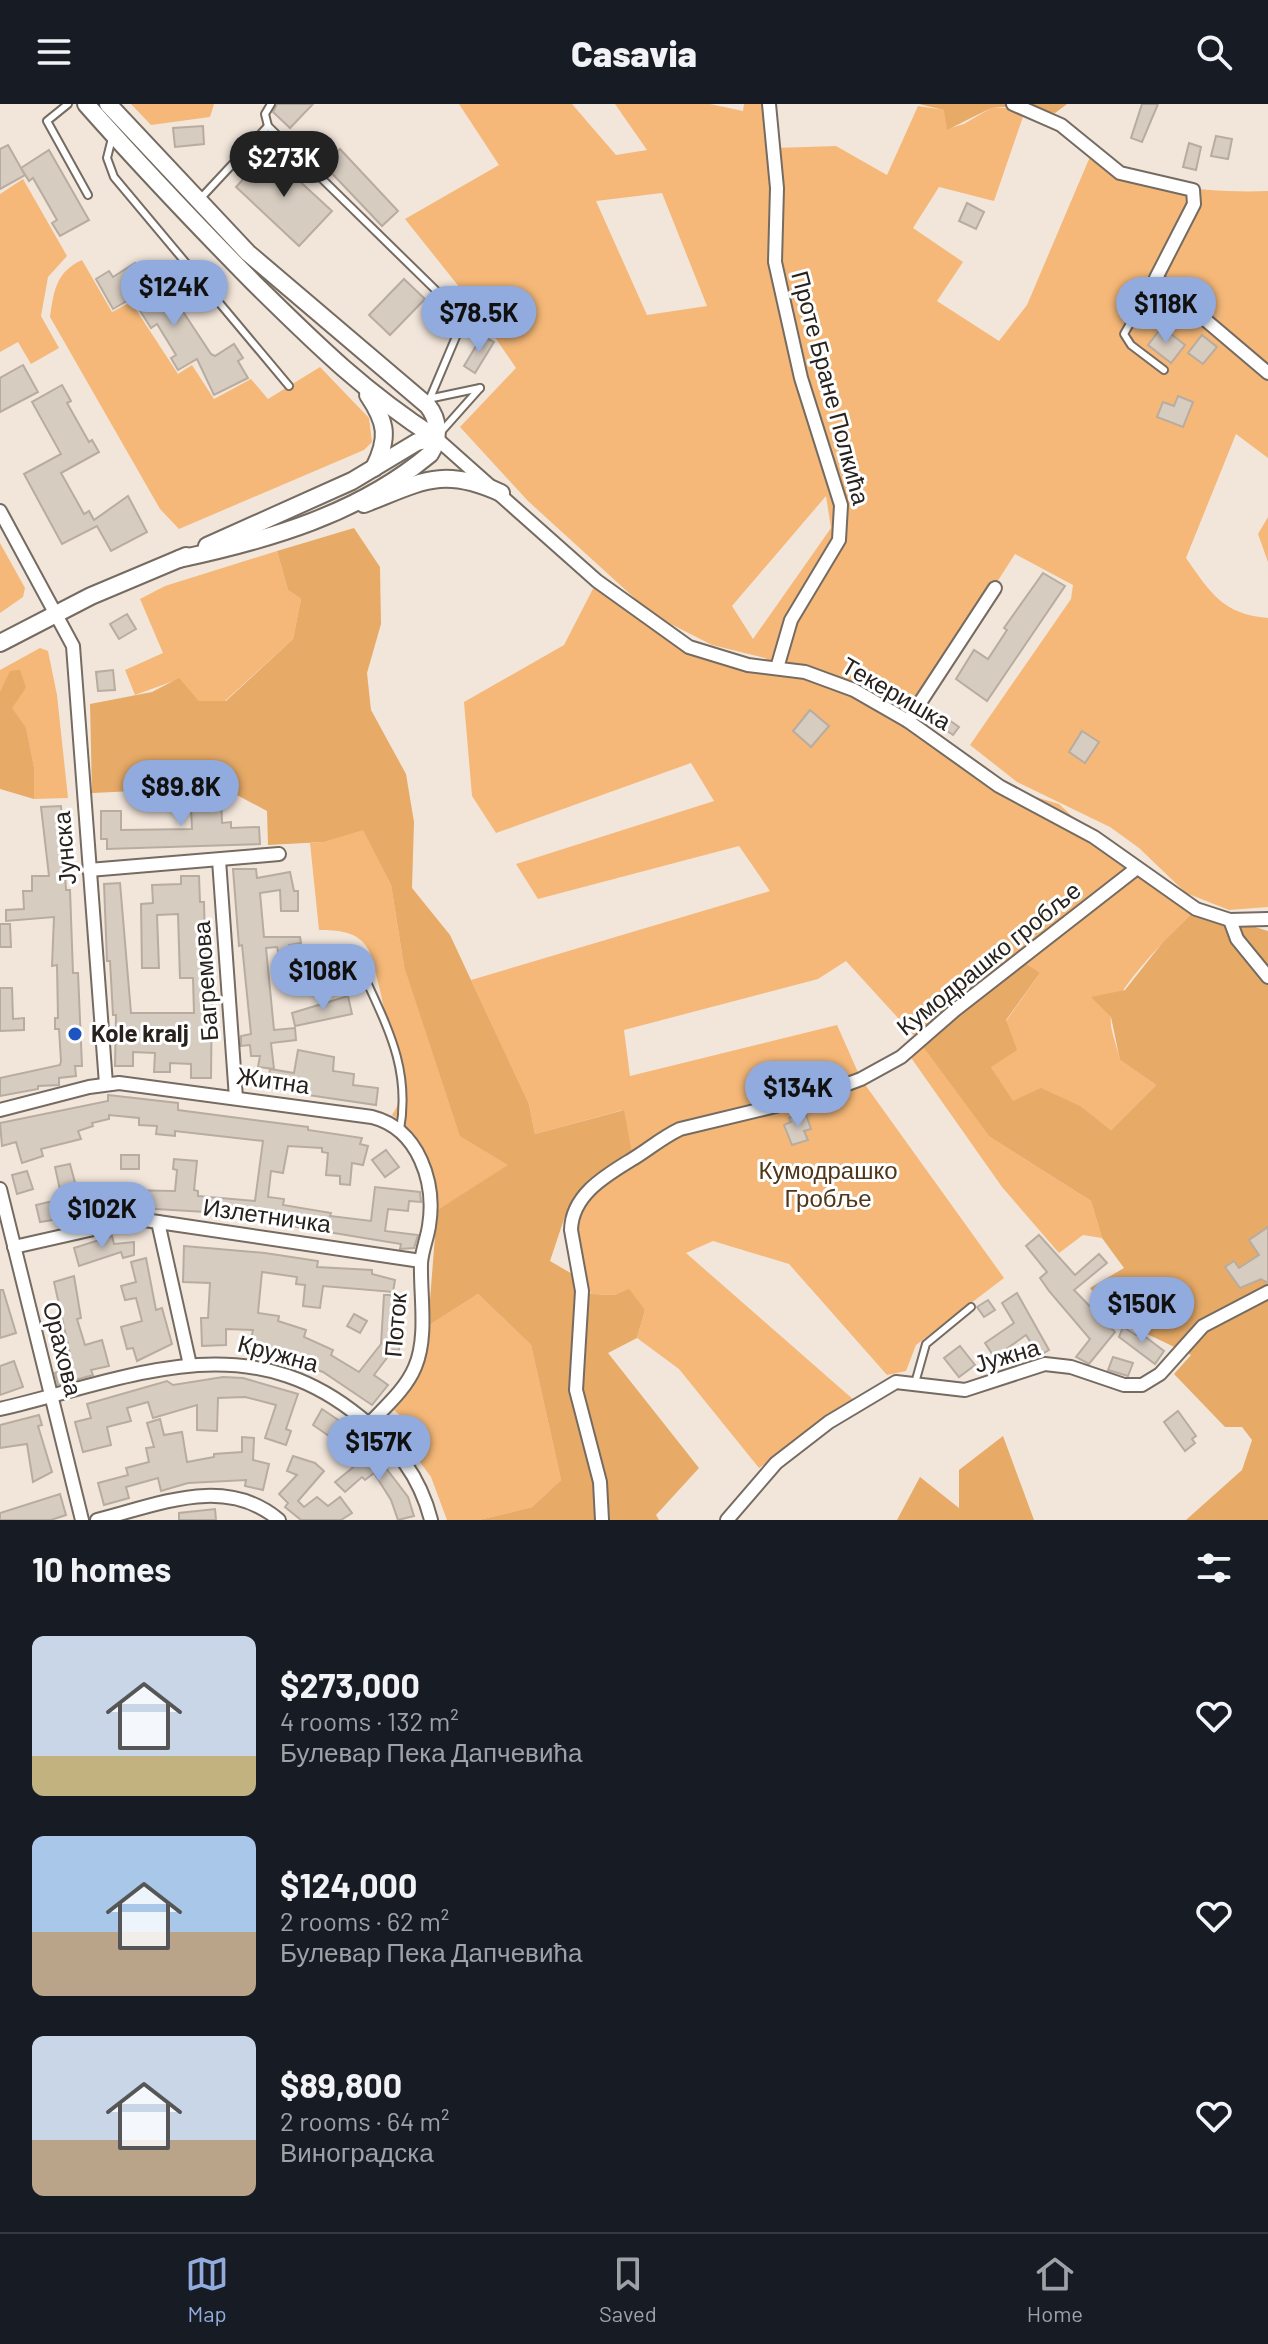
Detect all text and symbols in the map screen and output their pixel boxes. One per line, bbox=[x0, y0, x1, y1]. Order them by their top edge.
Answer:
icon: menu bbox=[32, 30, 76, 74]
icon: search bbox=[1192, 30, 1236, 74]
text: Casavia bbox=[571, 31, 697, 74]
pin: $273K bbox=[228, 131, 340, 199]
text: $273K bbox=[248, 141, 320, 172]
pin: $124K bbox=[118, 260, 230, 328]
street label: Проте Бране Полкића bbox=[786, 268, 877, 508]
text: $124K bbox=[139, 270, 209, 301]
pin: $118K bbox=[1110, 277, 1222, 345]
pin: $78.5K bbox=[414, 286, 544, 354]
text: $118K bbox=[1134, 287, 1198, 318]
text: $78.5K bbox=[439, 296, 519, 327]
street label: Текеришка bbox=[837, 650, 957, 736]
pin: $89.8K bbox=[116, 760, 246, 828]
text: $89.8K bbox=[141, 770, 221, 801]
street label: Јунска bbox=[46, 810, 81, 886]
street label: Кумодрашко гробље bbox=[890, 875, 1086, 1041]
street label: Багремова bbox=[186, 919, 223, 1042]
pin: $108K bbox=[267, 944, 379, 1012]
text: $108K bbox=[288, 954, 358, 985]
place label: Kole kralj bbox=[91, 1018, 189, 1047]
marker: Kole kralj bbox=[66, 1025, 84, 1043]
street label: Житна bbox=[235, 1060, 312, 1099]
pin: $134K bbox=[742, 1061, 854, 1129]
text: $134K bbox=[763, 1071, 833, 1102]
park label: Кумодрашко Гробље bbox=[758, 1155, 898, 1212]
pin: $102K bbox=[46, 1182, 158, 1250]
street label: Излетничка bbox=[201, 1191, 334, 1238]
text: $102K bbox=[67, 1192, 137, 1223]
pin: $150K bbox=[1086, 1277, 1198, 1345]
text: $150K bbox=[1107, 1287, 1177, 1318]
street label: Поток bbox=[377, 1291, 412, 1358]
street label: Орахова bbox=[38, 1298, 89, 1399]
street label: Кружна bbox=[235, 1328, 322, 1377]
street label: Јужна bbox=[970, 1331, 1043, 1378]
pin: $157K bbox=[323, 1415, 435, 1483]
text: $157K bbox=[345, 1425, 413, 1456]
icon: filters bbox=[1192, 1546, 1236, 1590]
text: 10 homes bbox=[32, 1548, 171, 1589]
text: $273,000 bbox=[280, 1664, 420, 1705]
icon: home bbox=[96, 1668, 192, 1764]
icon: heart bbox=[1192, 1694, 1236, 1738]
text: 4 rooms · 132 m² bbox=[280, 1705, 459, 1736]
text: Булевар Пека Дапчевића bbox=[280, 1736, 582, 1767]
text: $124,000 bbox=[280, 1864, 417, 1905]
icon: home bbox=[96, 1868, 192, 1964]
icon: heart bbox=[1192, 1894, 1236, 1938]
text: 2 rooms · 62 m² bbox=[280, 1905, 449, 1936]
text: Булевар Пека Дапчевића bbox=[280, 1936, 582, 1967]
text: $89,800 bbox=[280, 2064, 402, 2105]
icon: home bbox=[96, 2068, 192, 2164]
icon: heart bbox=[1192, 2094, 1236, 2138]
text: 2 rooms · 64 m² bbox=[280, 2105, 450, 2136]
text: Виноградска bbox=[280, 2136, 434, 2167]
tab: Map bbox=[185, 2252, 229, 2326]
tab: Saved bbox=[599, 2252, 657, 2326]
tab: Home bbox=[1027, 2252, 1083, 2326]

